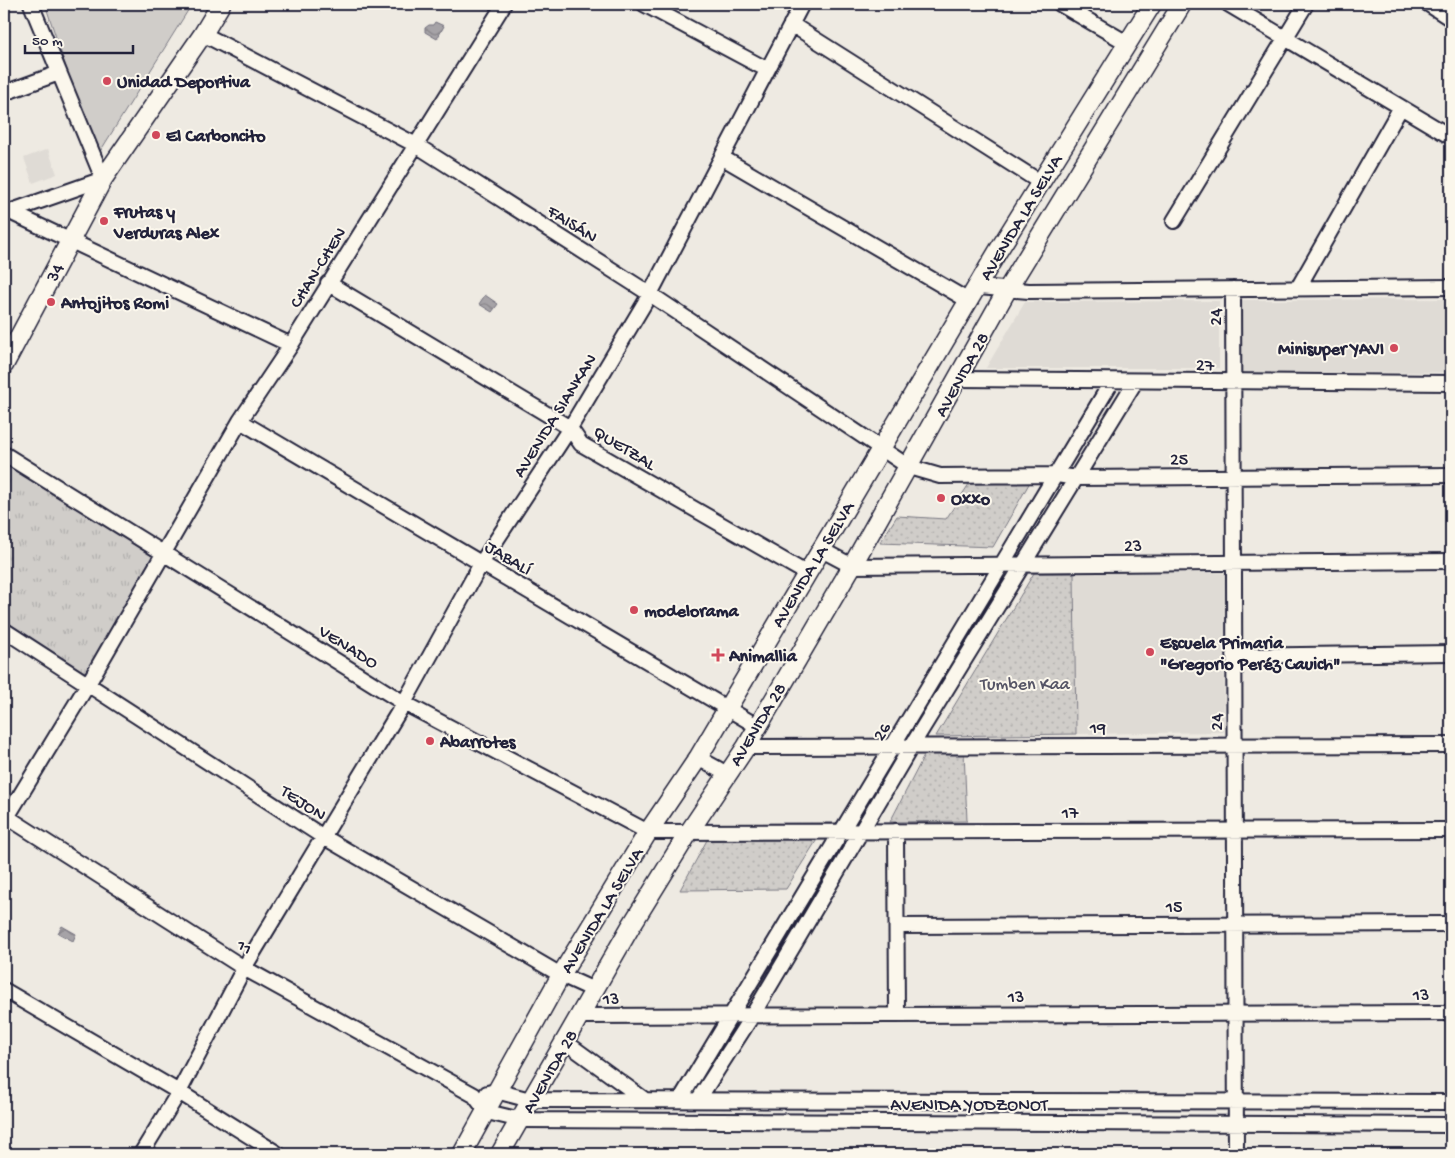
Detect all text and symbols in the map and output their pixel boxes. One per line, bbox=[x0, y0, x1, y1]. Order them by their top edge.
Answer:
scale bar bbox=[25, 22, 132, 54]
text: 50 m bbox=[32, 33, 63, 51]
place label: Unidad Deportiva bbox=[117, 73, 251, 94]
marker: Unidad Deportiva bbox=[101, 75, 113, 87]
place label: El Carboncito bbox=[166, 127, 266, 148]
marker: El Carboncito bbox=[150, 129, 162, 141]
street label: AVENIDA LA SELVA bbox=[976, 151, 1069, 285]
street label: FAISÁN bbox=[542, 200, 601, 249]
place label: Frutas y Verduras Alex bbox=[113, 203, 220, 245]
marker: Frutas y Verduras Alex bbox=[98, 215, 110, 227]
street label: CHAN-CHEN bbox=[286, 224, 352, 312]
street label: 34 bbox=[42, 260, 70, 287]
place label: Antojitos Romi bbox=[60, 294, 169, 315]
marker: Antojitos Romi bbox=[45, 296, 57, 308]
street label: 24 bbox=[1207, 308, 1228, 326]
street label: AVENIDA 28 bbox=[931, 329, 995, 421]
place label: Minisuper YAVI bbox=[1278, 340, 1384, 361]
marker: Minisuper YAVI bbox=[1388, 342, 1400, 354]
street label: AVENIDA SIANKAN bbox=[510, 351, 603, 482]
street label: 27 bbox=[1196, 356, 1215, 377]
street label: QUETZAL bbox=[589, 422, 660, 477]
street label: 25 bbox=[1170, 450, 1188, 471]
place label: Oxxo bbox=[951, 490, 991, 511]
marker: Oxxo bbox=[935, 492, 947, 504]
street label: AVENIDA LA SELVA bbox=[768, 498, 861, 632]
street label: JABALÍ bbox=[480, 537, 536, 582]
street label: 23 bbox=[1124, 537, 1142, 558]
place label: modelorama bbox=[644, 602, 739, 623]
marker: modelorama bbox=[628, 604, 640, 616]
street label: VENADO bbox=[313, 621, 381, 675]
place label: Escuela Primaria "Gregorio Peréz Cauich" bbox=[1160, 634, 1340, 676]
marker: Escuela Primaria "Gregorio Peréz Cauich" bbox=[1144, 646, 1156, 658]
place label: Animallia bbox=[728, 647, 798, 668]
marker: Animallia bbox=[711, 648, 725, 662]
park label: Tumben Kaa bbox=[979, 675, 1071, 696]
street label: AVENIDA 28 bbox=[726, 680, 792, 771]
street label: 24 bbox=[1208, 713, 1229, 731]
street label: 26 bbox=[870, 718, 897, 745]
street label: 19 bbox=[1089, 719, 1106, 740]
place label: Abarrotes bbox=[439, 733, 517, 754]
marker: Abarrotes bbox=[424, 735, 436, 747]
street label: TEJON bbox=[275, 781, 329, 827]
street label: 17 bbox=[1061, 804, 1079, 825]
street label: AVENIDA LA SELVA bbox=[557, 844, 650, 978]
street label: 15 bbox=[1165, 898, 1182, 919]
street label: 11 bbox=[231, 935, 255, 961]
street label: 13 bbox=[1412, 986, 1429, 1007]
street label: 13 bbox=[1007, 988, 1024, 1009]
street label: 13 bbox=[602, 990, 619, 1011]
street label: AVENIDA 28 bbox=[519, 1027, 584, 1118]
street label: AVENIDA YODZONOT bbox=[890, 1096, 1049, 1117]

